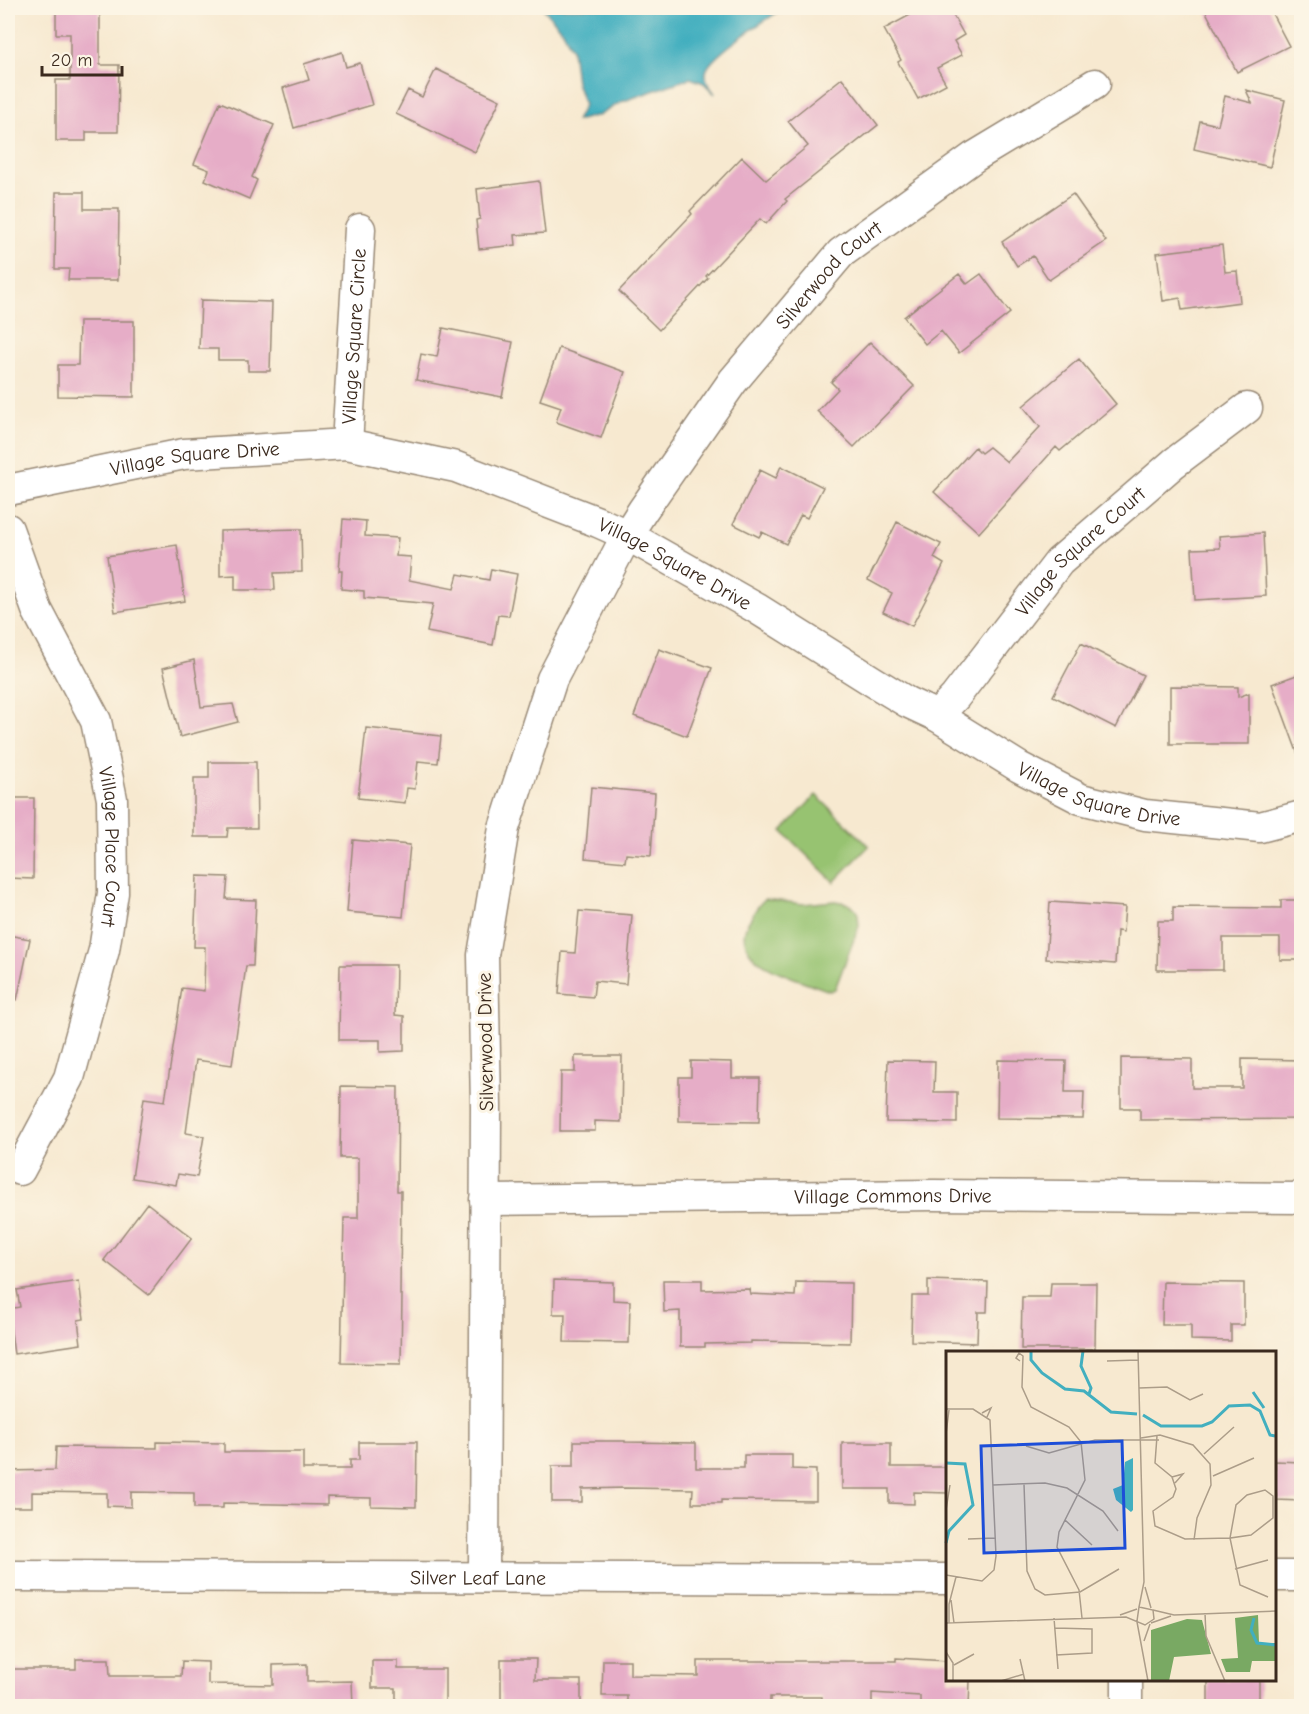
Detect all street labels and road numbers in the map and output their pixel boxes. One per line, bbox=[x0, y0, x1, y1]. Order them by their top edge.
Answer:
street label: Silverwood Court bbox=[771, 216, 887, 334]
street label: Village Square Circle bbox=[337, 248, 371, 425]
street label: Village Square Drive bbox=[108, 437, 280, 481]
street label: Village Square Court bbox=[1011, 481, 1151, 621]
street label: Village Square Drive bbox=[595, 513, 755, 615]
street label: Village Square Drive bbox=[1014, 757, 1182, 831]
street label: Village Place Court bbox=[94, 765, 124, 930]
street label: Silverwood Drive bbox=[473, 972, 498, 1112]
street label: Village Commons Drive bbox=[794, 1184, 992, 1209]
street label: Silver Leaf Lane bbox=[410, 1566, 546, 1590]

